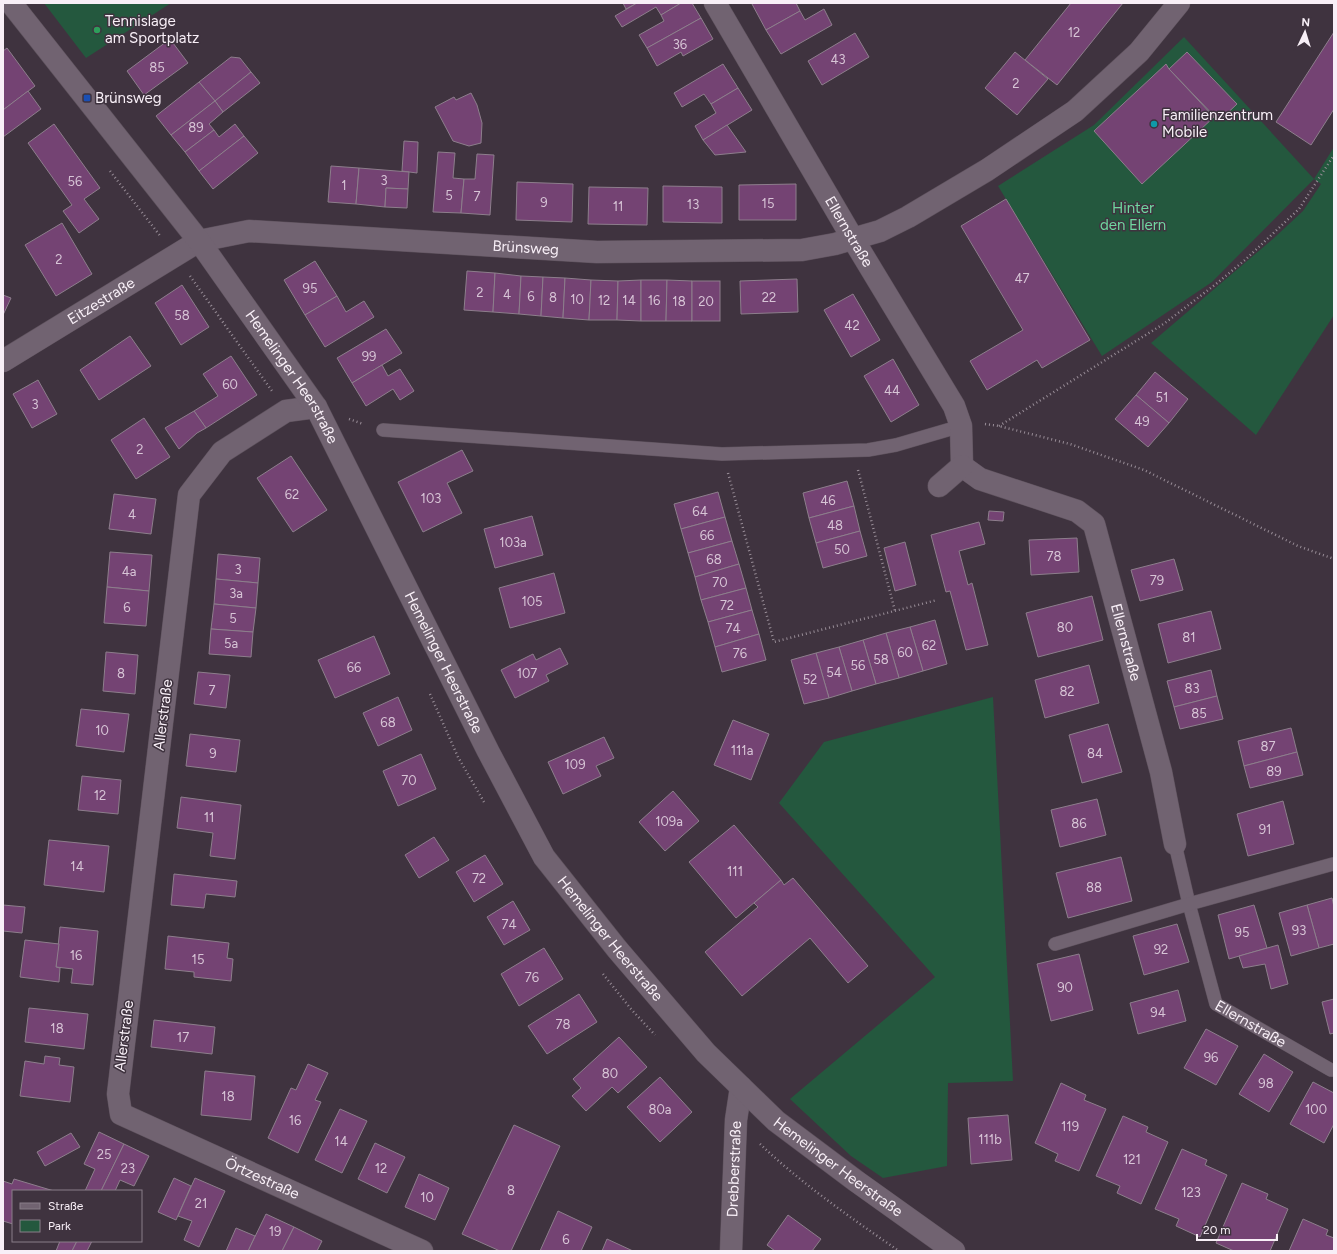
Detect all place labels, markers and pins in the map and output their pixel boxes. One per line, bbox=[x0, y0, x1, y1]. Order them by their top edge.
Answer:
place label: Tennislage am Sportplatz bbox=[105, 12, 200, 47]
marker: Tennislage am Sportplatz bbox=[92, 25, 102, 35]
place label: Brünsweg bbox=[95, 89, 162, 107]
marker: Brünsweg bbox=[82, 93, 92, 103]
place label: Familienzentrum Mobile bbox=[1162, 106, 1273, 141]
marker: Familienzentrum Mobile bbox=[1149, 119, 1159, 129]

